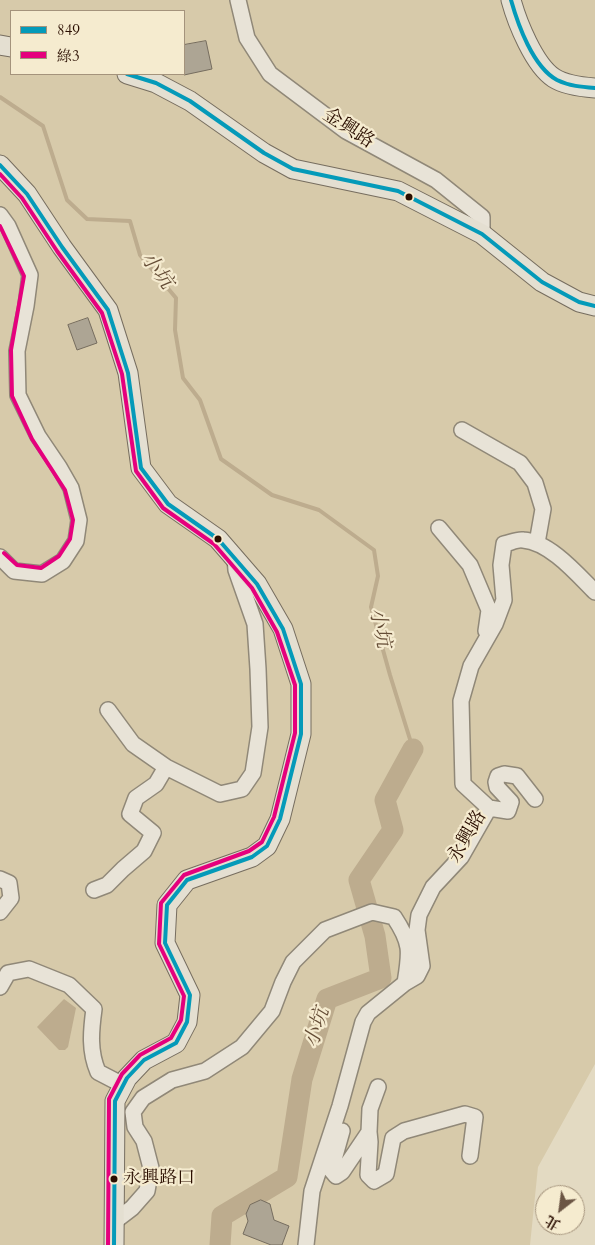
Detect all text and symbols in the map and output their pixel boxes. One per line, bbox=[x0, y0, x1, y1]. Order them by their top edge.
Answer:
legend bbox=[10, 10, 185, 75]
text: 849 bbox=[57, 20, 80, 40]
text: 綠3 bbox=[57, 46, 80, 66]
street label: 金興路 bbox=[318, 104, 378, 154]
unlabelled marker bbox=[404, 192, 414, 202]
water label: 小坑 bbox=[134, 248, 178, 294]
unlabelled marker bbox=[213, 534, 223, 544]
water label: 小坑 bbox=[363, 606, 395, 650]
street label: 永興路 bbox=[444, 807, 492, 867]
water label: 小坑 bbox=[301, 1005, 335, 1051]
place label: 永興路口 bbox=[123, 1168, 195, 1190]
marker: 永興路口 bbox=[109, 1174, 119, 1184]
north arrow bbox=[535, 1185, 585, 1235]
text: 北 bbox=[542, 1211, 564, 1234]

